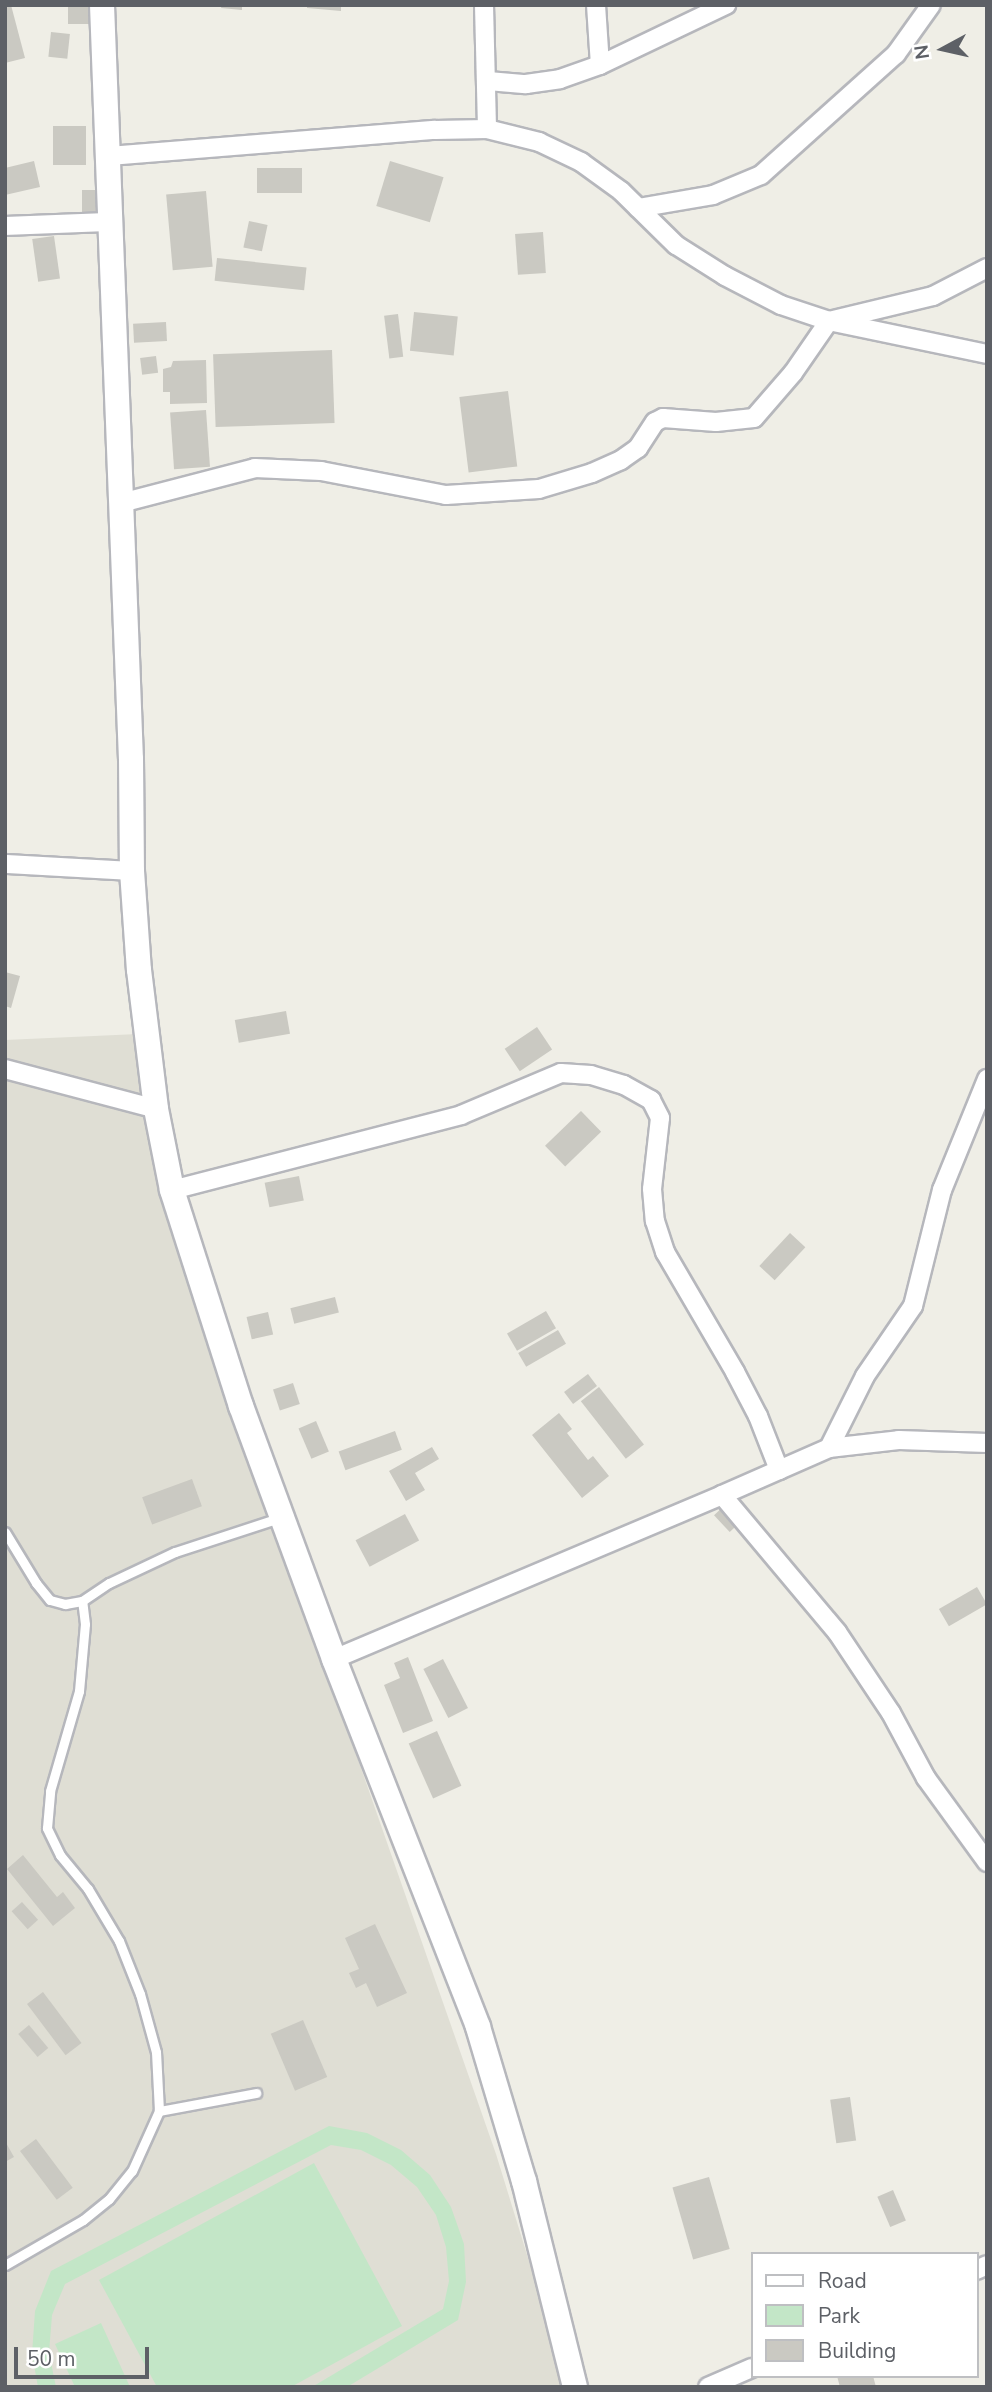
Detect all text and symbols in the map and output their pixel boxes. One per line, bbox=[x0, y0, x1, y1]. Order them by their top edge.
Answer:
north arrow bbox=[908, 14, 978, 84]
text: N bbox=[908, 43, 936, 61]
legend bbox=[750, 2252, 978, 2378]
text: Road bbox=[818, 2267, 867, 2295]
text: Park bbox=[818, 2302, 860, 2330]
scale bar bbox=[18, 2332, 152, 2376]
text: Building bbox=[818, 2337, 896, 2365]
text: 50 m bbox=[27, 2345, 76, 2373]

